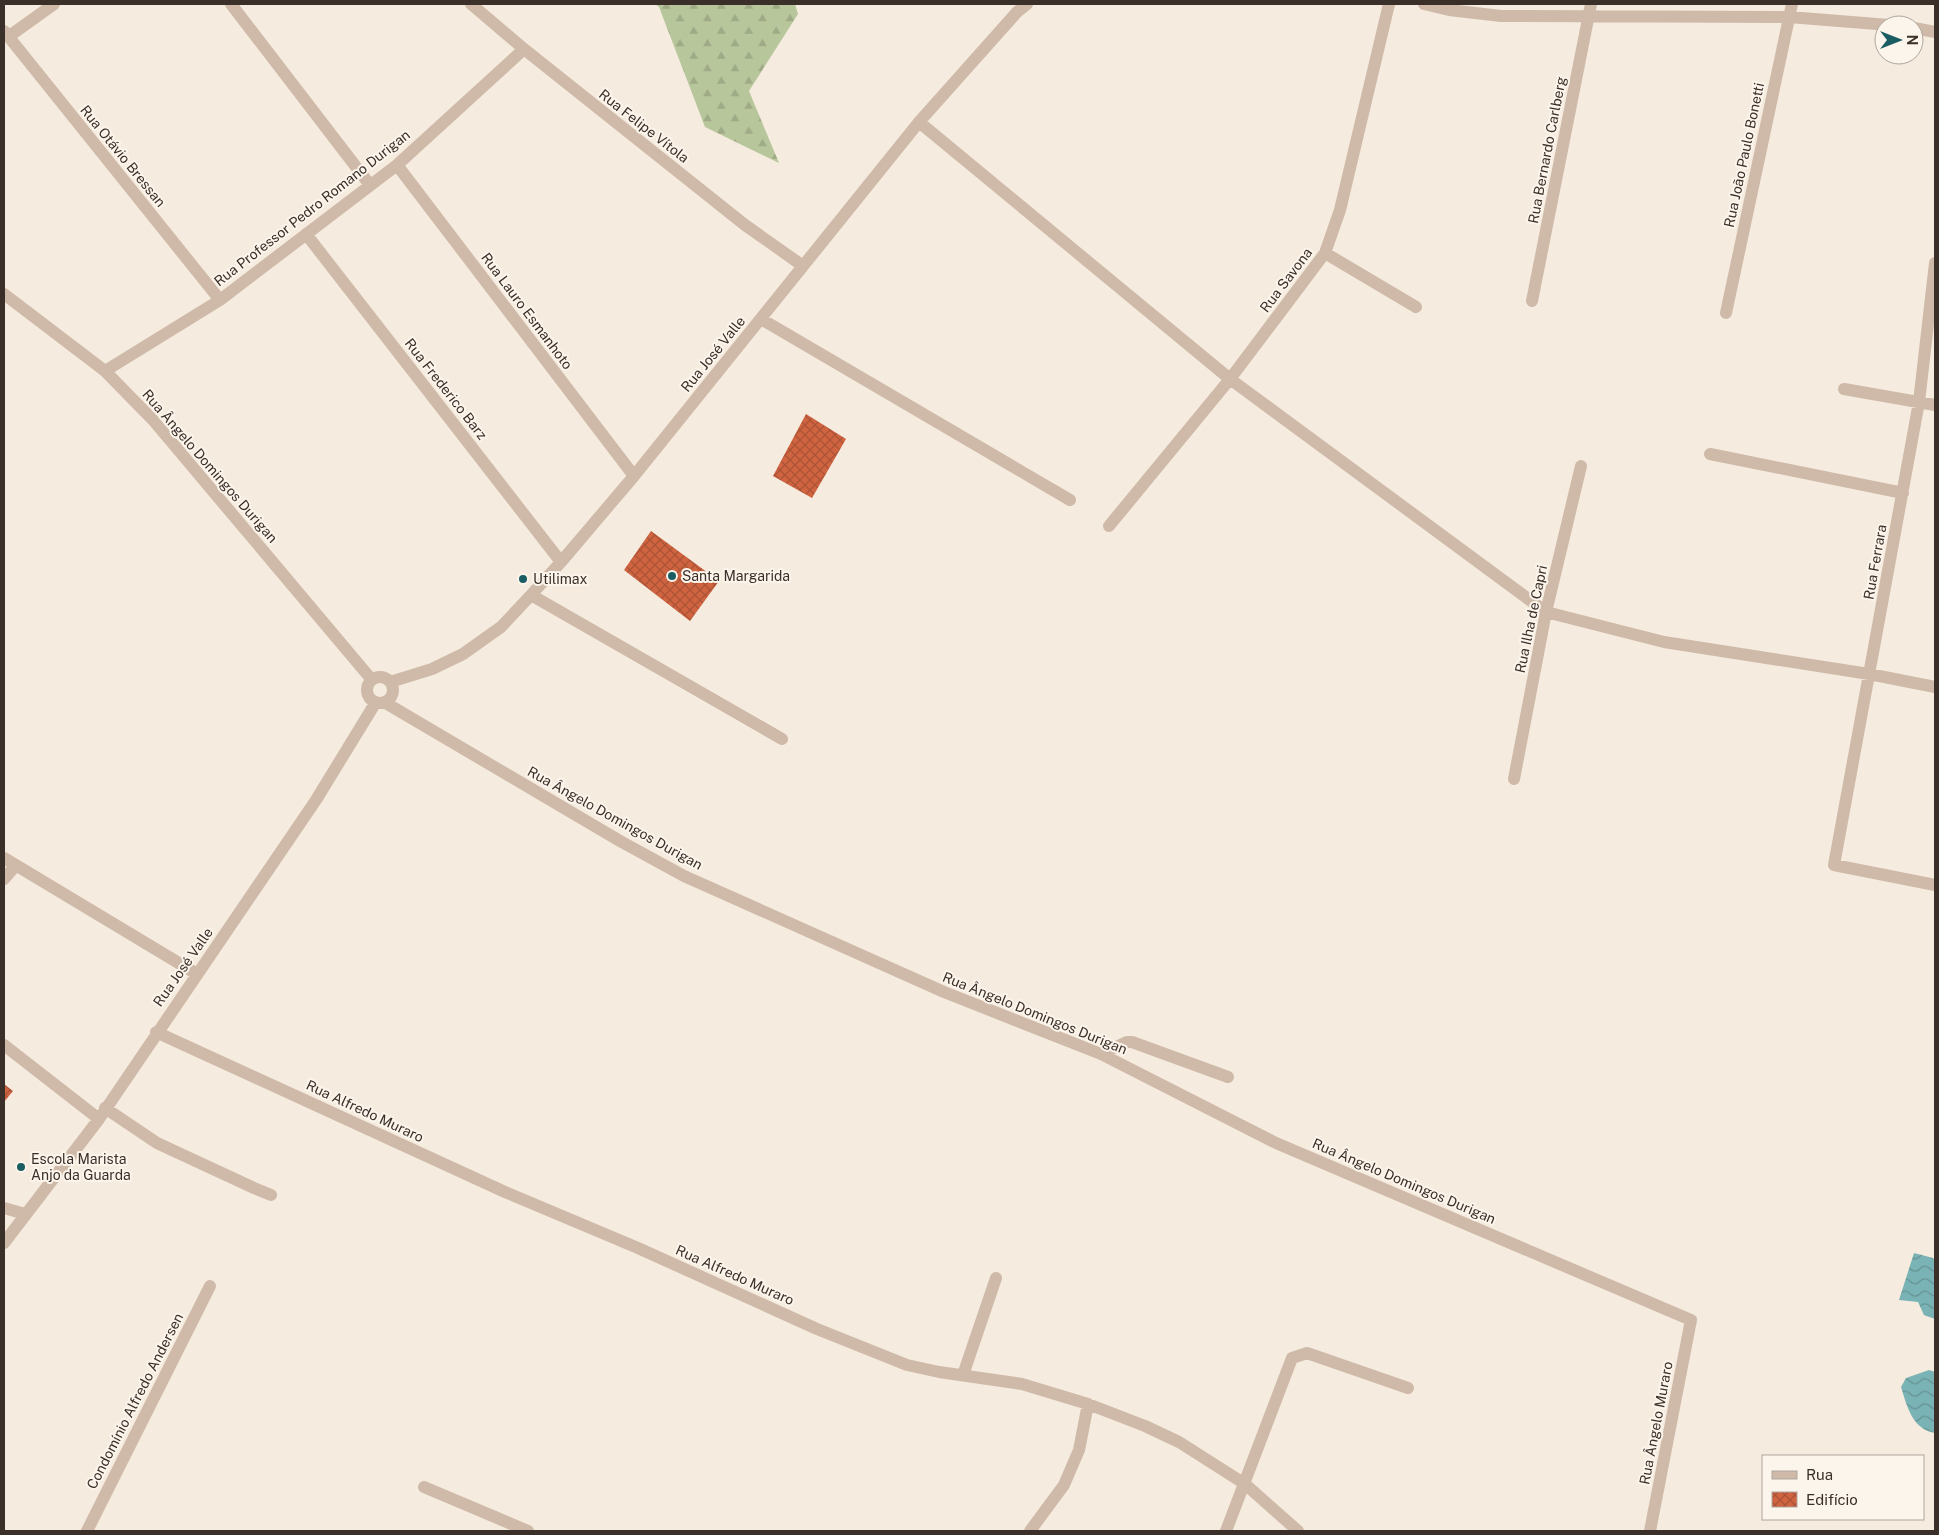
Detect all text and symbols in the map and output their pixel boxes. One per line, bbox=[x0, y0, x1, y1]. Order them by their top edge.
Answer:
north arrow bbox=[1874, 15, 1924, 65]
text: N bbox=[1904, 35, 1920, 45]
street label: Rua Bernardo Carlberg bbox=[1525, 75, 1569, 225]
street label: Rua João Paulo Bonetti bbox=[1721, 81, 1767, 229]
street label: Rua Felipe Vítola bbox=[596, 86, 692, 166]
street label: Rua Otávio Bressan bbox=[77, 102, 169, 210]
street label: Rua Professor Pedro Romano Durigan bbox=[211, 127, 413, 289]
street label: Rua Savona bbox=[1257, 245, 1315, 315]
street label: Rua Lauro Esmanhoto bbox=[478, 250, 576, 372]
street label: Rua José Valle bbox=[678, 313, 748, 395]
street label: Rua Frederico Barz bbox=[402, 335, 491, 443]
street label: Rua Ângelo Domingos Durigan bbox=[139, 386, 282, 546]
street label: Rua Ferrara bbox=[1861, 523, 1889, 601]
street label: Rua Ilha de Capri bbox=[1512, 564, 1550, 674]
place label: Santa Margarida bbox=[682, 568, 790, 584]
marker: Santa Margarida bbox=[666, 570, 678, 582]
place label: Utilimax bbox=[533, 571, 587, 587]
marker: Utilimax bbox=[517, 573, 529, 585]
street label: Rua Ângelo Domingos Durigan bbox=[525, 762, 706, 873]
street label: Rua José Valle bbox=[150, 925, 216, 1009]
street label: Rua Ângelo Domingos Durigan bbox=[940, 968, 1130, 1057]
street label: Rua Alfredo Muraro bbox=[304, 1077, 426, 1145]
street label: Rua Ângelo Domingos Durigan bbox=[1310, 1134, 1498, 1227]
place label: Escola Marista Anjo da Guarda bbox=[31, 1151, 131, 1183]
marker: Escola Marista Anjo da Guarda bbox=[15, 1161, 27, 1173]
street label: Rua Alfredo Muraro bbox=[673, 1242, 797, 1308]
street label: Condomínio Alfredo Andersen bbox=[84, 1310, 186, 1492]
street label: Rua Ângelo Muraro bbox=[1635, 1360, 1676, 1486]
legend bbox=[1762, 1455, 1924, 1520]
text: Rua bbox=[1806, 1466, 1833, 1483]
text: Edifício bbox=[1806, 1491, 1858, 1508]

